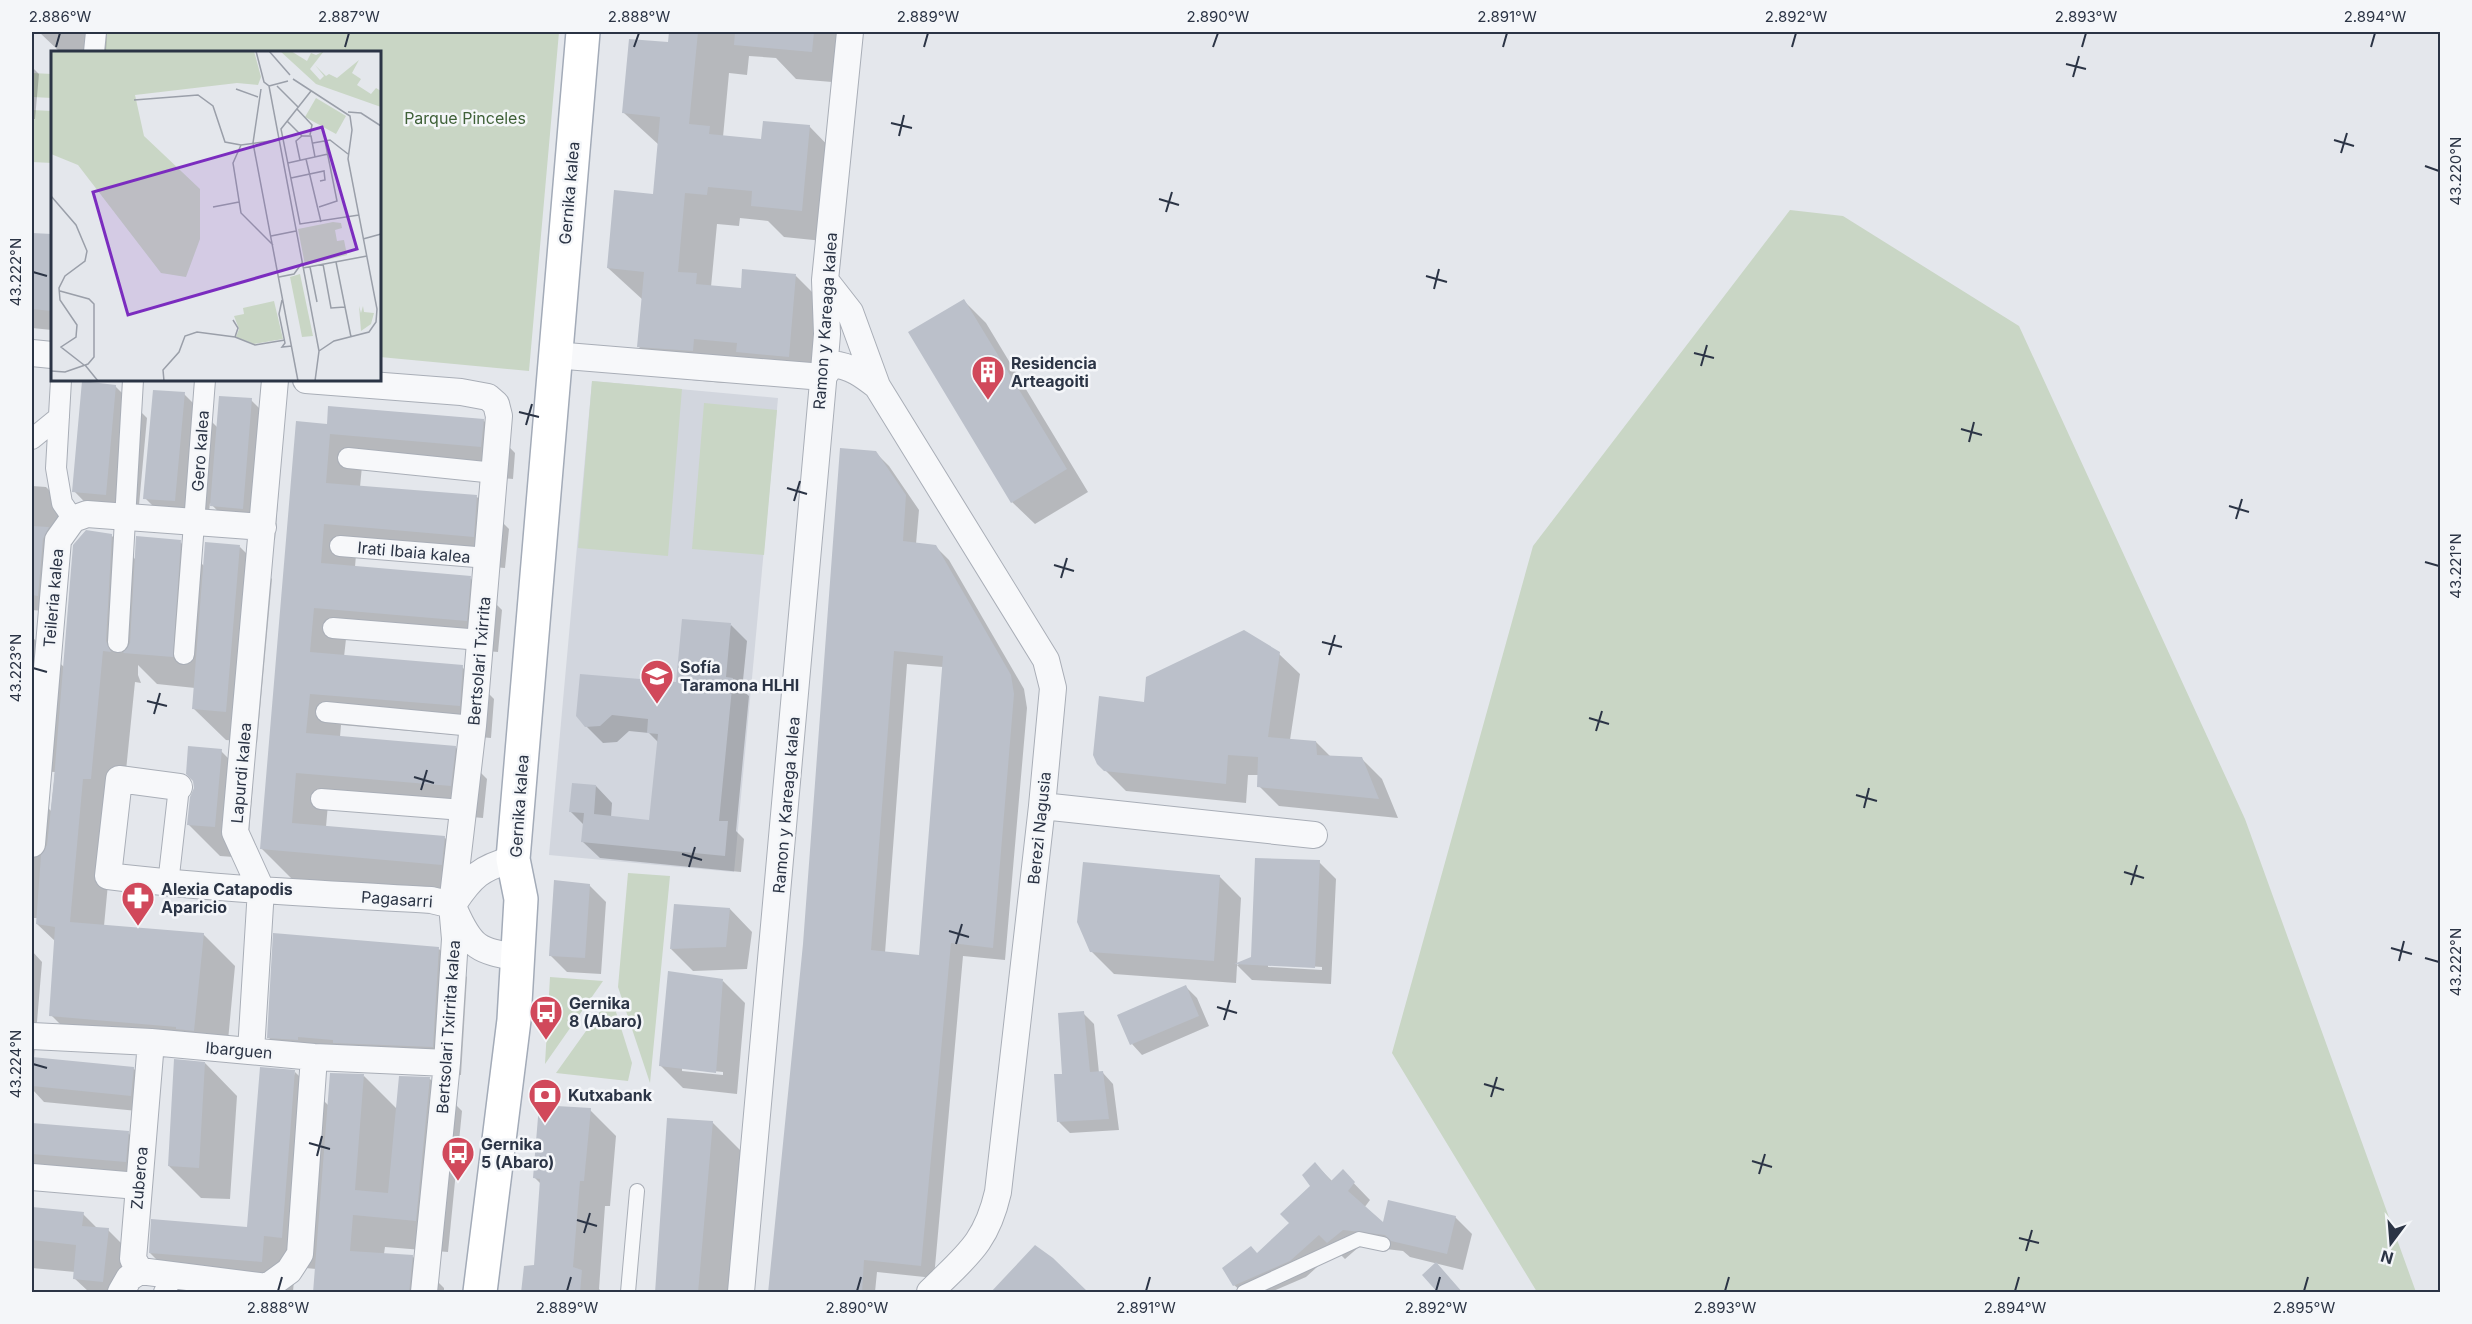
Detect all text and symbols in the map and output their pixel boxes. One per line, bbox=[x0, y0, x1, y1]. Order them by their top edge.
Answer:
text: 2.886°W bbox=[29, 7, 92, 26]
text: 2.887°W bbox=[318, 7, 380, 26]
text: 2.888°W bbox=[608, 7, 670, 26]
text: 2.889°W bbox=[897, 7, 960, 26]
text: 2.890°W bbox=[1187, 7, 1250, 26]
text: 2.891°W bbox=[1477, 7, 1537, 26]
text: 2.892°W bbox=[1765, 7, 1827, 26]
text: 2.893°W bbox=[2055, 7, 2117, 26]
text: 2.894°W bbox=[2344, 7, 2407, 26]
inset map bbox=[51, 51, 381, 381]
park label: Parque Pinceles bbox=[404, 108, 526, 128]
text: 43.220°N bbox=[2446, 137, 2465, 205]
street label: Gernika kalea bbox=[555, 141, 583, 245]
street label: Ramon y Kareaga kalea bbox=[809, 232, 841, 410]
text: 43.222°N bbox=[6, 238, 25, 306]
place label: Residencia Arteagoiti bbox=[1011, 353, 1097, 391]
building icon: Residencia Arteagoiti bbox=[970, 354, 1006, 401]
street label: Gero kalea bbox=[187, 410, 213, 492]
text: 43.221°N bbox=[2446, 533, 2465, 599]
street label: Irati Ibaia kalea bbox=[357, 537, 471, 567]
street label: Teileria kalea bbox=[39, 548, 67, 648]
street label: Bertsolari Txirrita bbox=[463, 596, 495, 726]
text: 43.223°N bbox=[6, 634, 25, 702]
place label: Sofía Taramona HLHI bbox=[680, 657, 799, 695]
school or university icon: Sofía Taramona HLHI bbox=[639, 658, 675, 705]
street label: Ramon y Kareaga kalea bbox=[768, 716, 804, 894]
street label: Lapurdi kalea bbox=[227, 722, 255, 824]
street label: Gernika kalea bbox=[505, 754, 533, 858]
street label: Berezi Nagusia bbox=[1023, 771, 1055, 885]
place label: Alexia Catapodis Aparicio bbox=[161, 879, 293, 917]
pharmacy icon: Alexia Catapodis Aparicio bbox=[120, 880, 156, 927]
street label: Pagasarri bbox=[360, 887, 434, 911]
text: 43.222°N bbox=[2446, 928, 2465, 996]
street label: Bertsolari Txirrita kalea bbox=[432, 940, 464, 1114]
place label: Gernika 8 (Abaro) bbox=[569, 993, 642, 1031]
bus stop icon: Gernika 8 (Abaro) bbox=[528, 994, 564, 1041]
text: 43.224°N bbox=[6, 1030, 25, 1098]
street label: Ibarguen bbox=[205, 1037, 273, 1063]
bank icon: Kutxabank bbox=[527, 1077, 563, 1124]
place label: Kutxabank bbox=[568, 1085, 653, 1105]
place label: Gernika 5 (Abaro) bbox=[481, 1134, 554, 1172]
bus stop icon: Gernika 5 (Abaro) bbox=[440, 1135, 476, 1182]
street label: Zuberoa bbox=[126, 1146, 152, 1210]
north arrow bbox=[2361, 1213, 2421, 1273]
text: N bbox=[2378, 1246, 2395, 1269]
text: 2.888°W bbox=[247, 1298, 309, 1317]
text: 2.889°W bbox=[536, 1298, 599, 1317]
text: 2.890°W bbox=[826, 1298, 889, 1317]
text: 2.891°W bbox=[1116, 1298, 1176, 1317]
text: 2.892°W bbox=[1405, 1298, 1467, 1317]
text: 2.893°W bbox=[1694, 1298, 1756, 1317]
text: 2.894°W bbox=[1984, 1298, 2047, 1317]
text: 2.895°W bbox=[2273, 1298, 2335, 1317]

